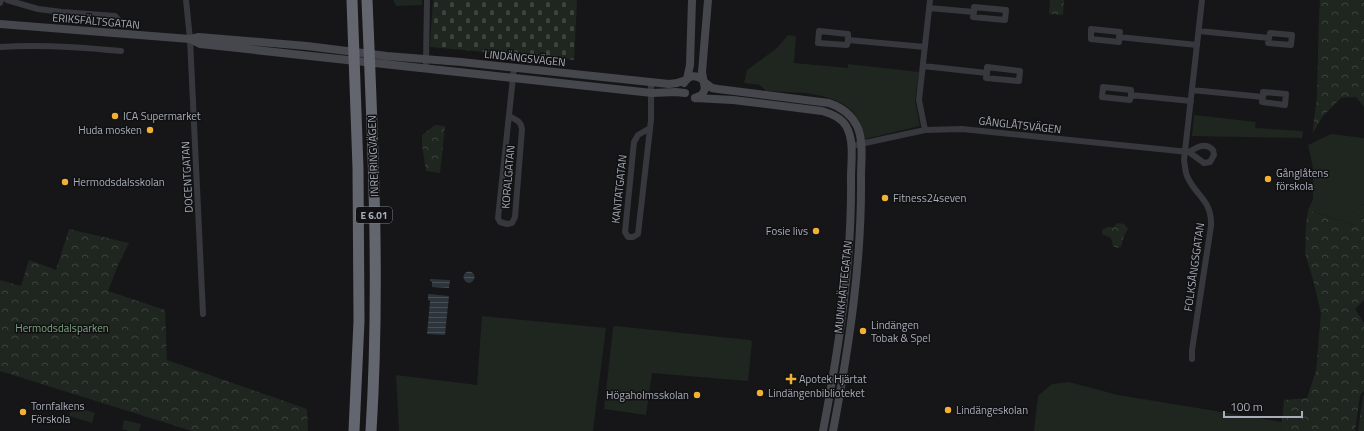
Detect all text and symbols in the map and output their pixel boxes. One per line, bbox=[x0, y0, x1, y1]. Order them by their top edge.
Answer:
street label: ERIKSFÄLTSGATAN bbox=[52, 9, 140, 33]
street label: LINDÄNGSVÄGEN bbox=[483, 46, 567, 70]
place label: ICA Supermarket bbox=[123, 108, 201, 124]
marker: ICA Supermarket bbox=[110, 111, 120, 121]
street label: GÅNGLÅTSVÄGEN bbox=[978, 113, 1062, 137]
street label: INRE RINGVÄGEN bbox=[364, 115, 382, 197]
place label: Huda mosken bbox=[78, 122, 142, 138]
marker: Huda mosken bbox=[145, 125, 155, 135]
street label: DOCENTGATAN bbox=[177, 141, 197, 213]
street label: KORALGATAN bbox=[497, 145, 519, 209]
street label: KANTATGATAN bbox=[607, 154, 631, 224]
place label: Gånglåtens förskola bbox=[1276, 165, 1328, 194]
place label: Hermodsdalsskolan bbox=[73, 174, 165, 190]
marker: Gånglåtens förskola bbox=[1263, 174, 1273, 184]
marker: Hermodsdalsskolan bbox=[60, 177, 70, 187]
place label: Fitness24seven bbox=[893, 190, 966, 206]
marker: Fitness24seven bbox=[880, 193, 890, 203]
road number: E 6.01 bbox=[356, 207, 392, 223]
street label: FOLKSÅNGSGATAN bbox=[1180, 222, 1208, 312]
place label: Fosie livs bbox=[766, 223, 808, 239]
marker: Fosie livs bbox=[811, 226, 821, 236]
street label: MUNKHÄTTEGATAN bbox=[830, 240, 856, 334]
place label: Lindängen Tobak & Spel bbox=[871, 317, 930, 346]
park label: Hermodsdalsparken bbox=[15, 320, 109, 336]
marker: Lindängen Tobak & Spel bbox=[858, 326, 868, 336]
place label: Apotek Hjärtat bbox=[799, 371, 867, 387]
marker: Apotek Hjärtat bbox=[786, 374, 796, 384]
place label: Lindängenbiblioteket bbox=[768, 385, 865, 401]
place label: Högaholmsskolan bbox=[606, 387, 689, 403]
marker: Lindängenbiblioteket bbox=[755, 388, 765, 398]
marker: Högaholmsskolan bbox=[692, 390, 702, 400]
scale bar bbox=[1224, 393, 1302, 419]
text: 100 m bbox=[1230, 397, 1263, 416]
place label: Tornfalkens Förskola bbox=[31, 398, 85, 427]
place label: Lindängeskolan bbox=[956, 402, 1028, 418]
marker: Lindängeskolan bbox=[943, 405, 953, 415]
marker: Tornfalkens Förskola bbox=[18, 407, 28, 417]

